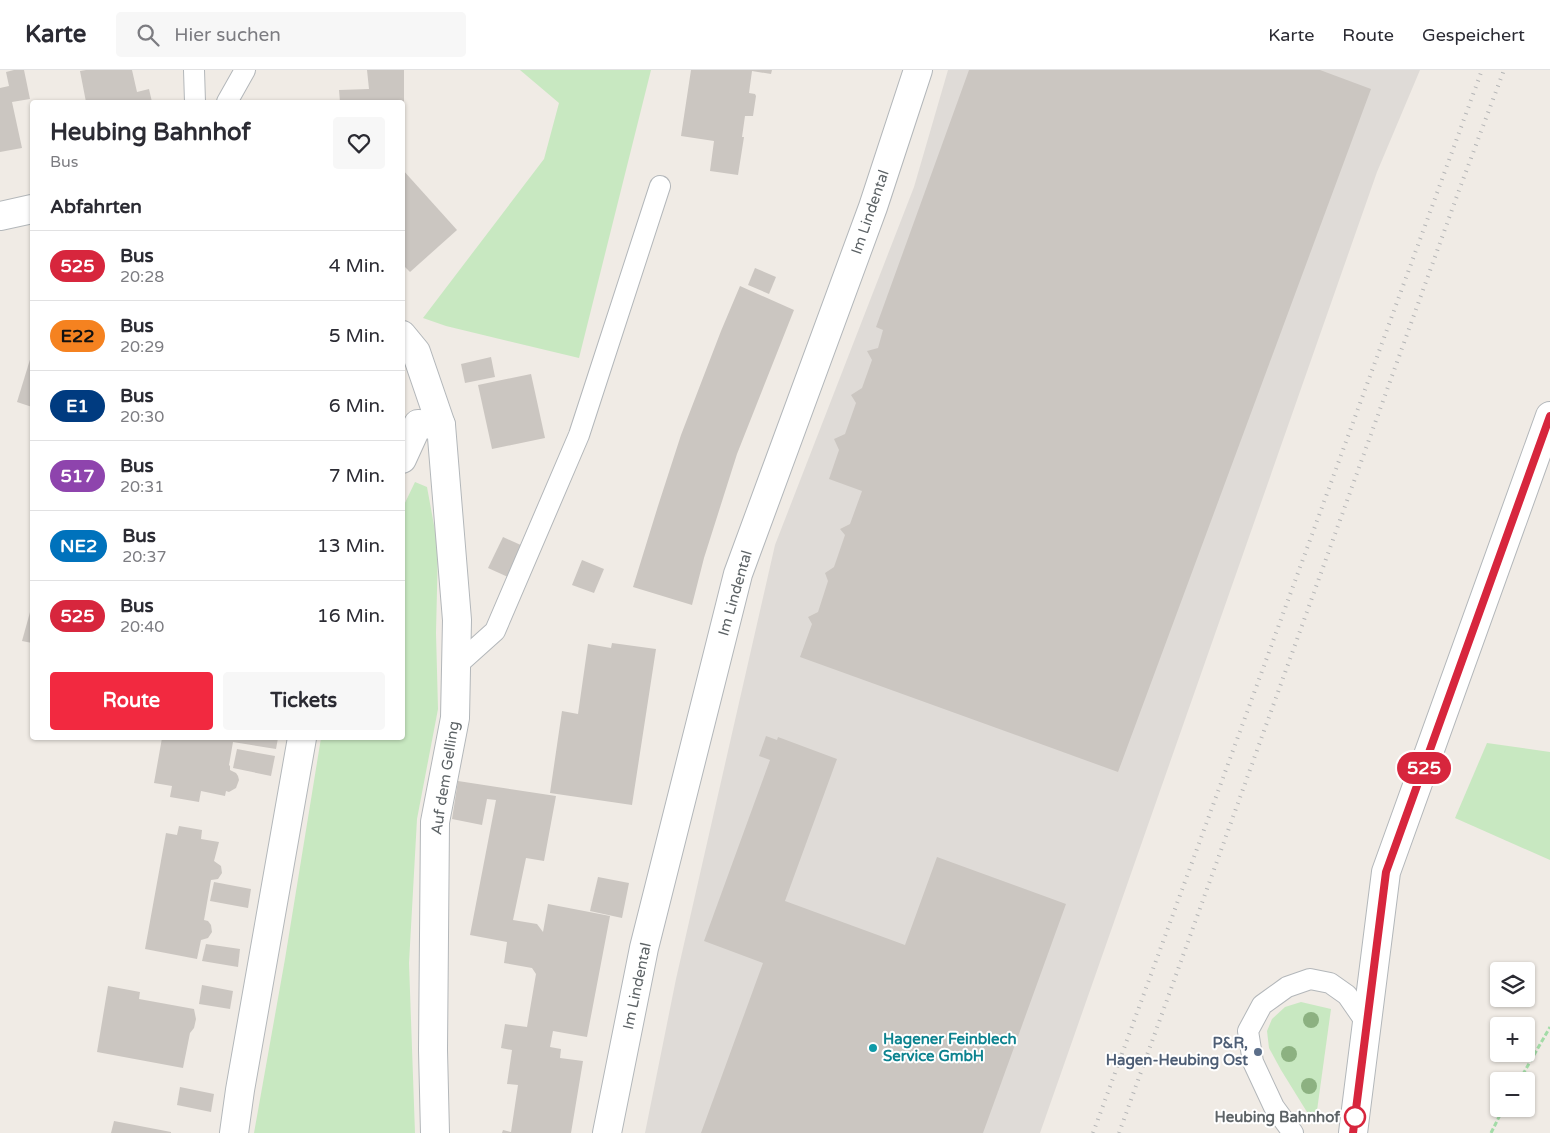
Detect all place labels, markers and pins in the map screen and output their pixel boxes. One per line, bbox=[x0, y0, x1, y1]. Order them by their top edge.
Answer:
place label: Hagener Feinblech Service GmbH bbox=[883, 1030, 1017, 1065]
place label: P&R, Hagen-Heubing Ost bbox=[1106, 1034, 1248, 1070]
marker: Hagener Feinblech Service GmbH bbox=[867, 1042, 879, 1054]
marker: P&R, Hagen-Heubing Ost bbox=[1252, 1046, 1264, 1058]
marker: Heubing Bahnhof bbox=[1344, 1106, 1366, 1128]
place label: Heubing Bahnhof bbox=[1215, 1108, 1340, 1127]

